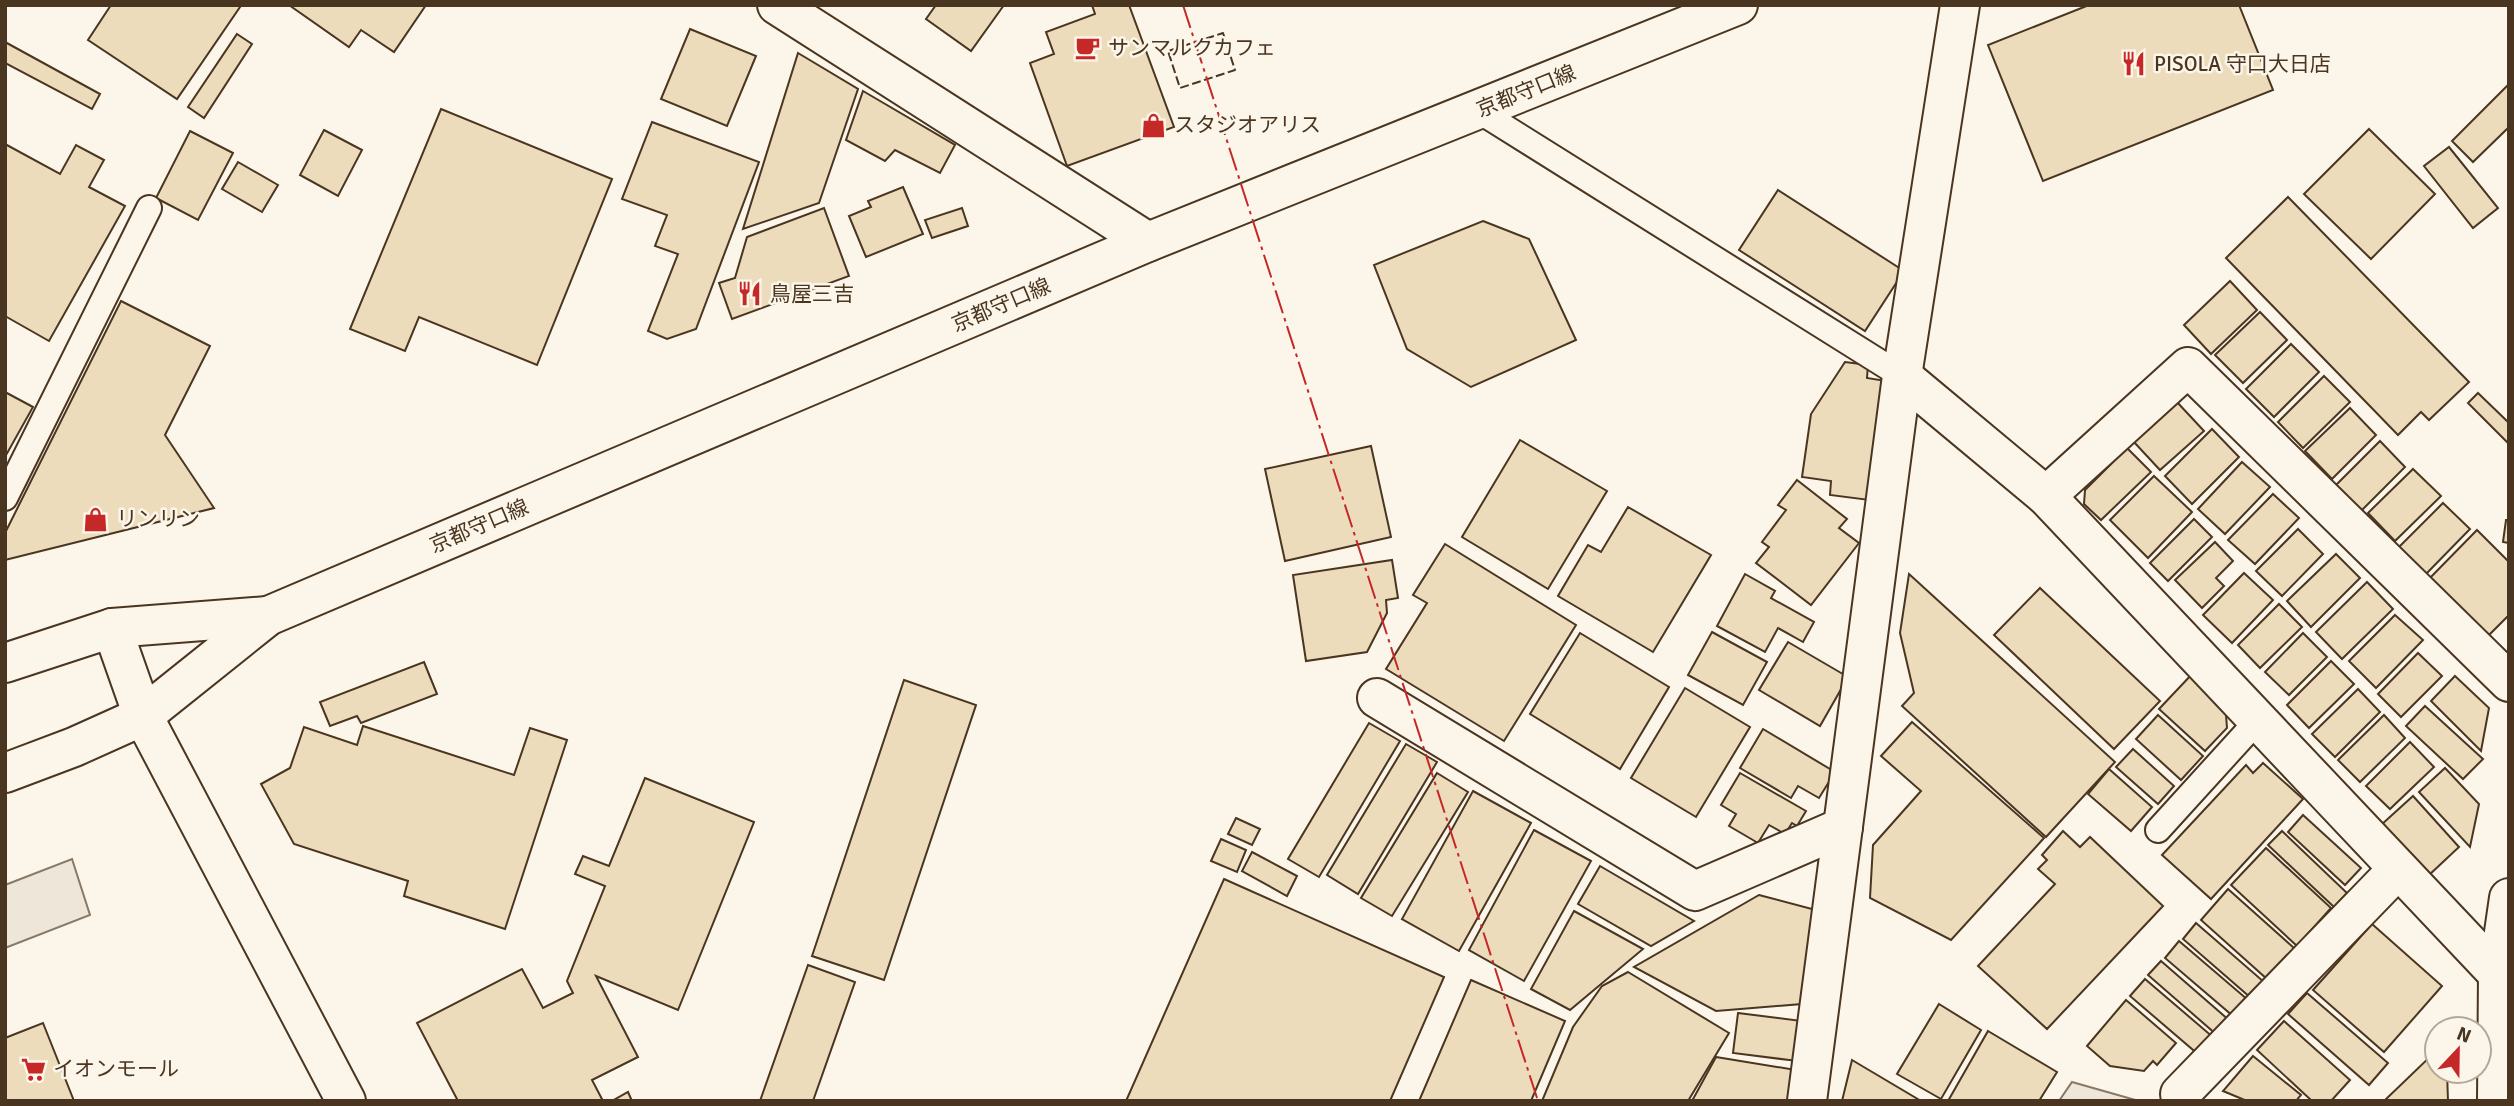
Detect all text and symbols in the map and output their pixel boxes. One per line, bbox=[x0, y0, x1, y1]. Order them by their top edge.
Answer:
cafe icon: サンマルクカフェ bbox=[1074, 34, 1102, 62]
place label: サンマルクカフェ bbox=[1108, 35, 1276, 61]
restaurant icon: PISOLA 守口大日店 bbox=[2120, 50, 2148, 78]
place label: PISOLA 守口大日店 bbox=[2154, 51, 2331, 77]
street label: 京都守口線 bbox=[1472, 59, 1580, 123]
shop icon: スタジオアリス bbox=[1140, 111, 1168, 139]
place label: スタジオアリス bbox=[1174, 112, 1321, 138]
street label: 京都守口線 bbox=[948, 273, 1054, 337]
restaurant icon: 鳥屋三吉 bbox=[736, 280, 764, 308]
place label: 鳥屋三吉 bbox=[770, 281, 854, 307]
street label: 京都守口線 bbox=[426, 494, 532, 558]
shop icon: リンリン bbox=[82, 505, 110, 533]
place label: リンリン bbox=[116, 506, 200, 532]
north arrow bbox=[2423, 1015, 2493, 1085]
text: N bbox=[2453, 1022, 2475, 1049]
supermarket icon: イオンモール bbox=[19, 1055, 47, 1083]
place label: イオンモール bbox=[53, 1056, 179, 1082]

